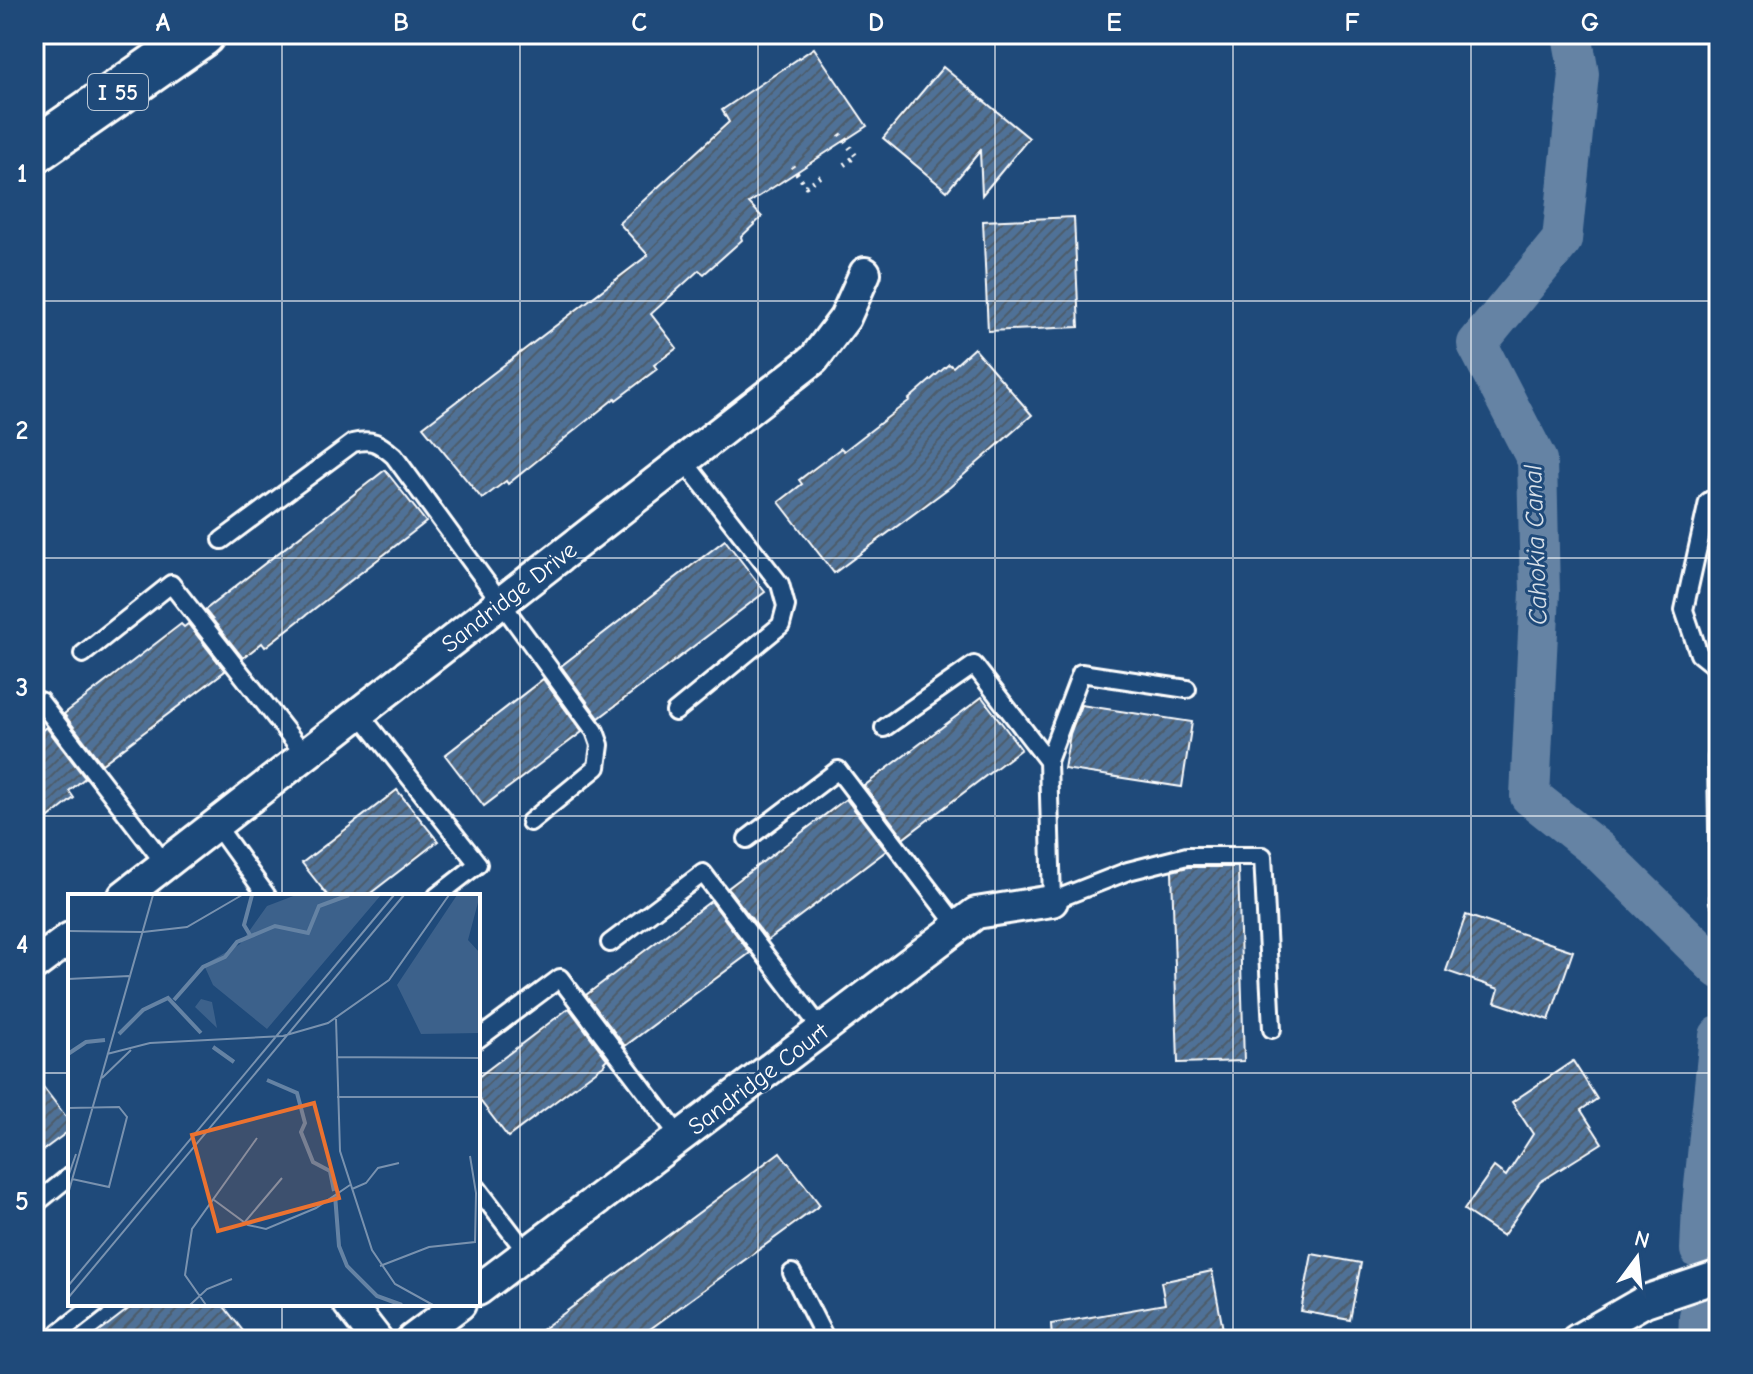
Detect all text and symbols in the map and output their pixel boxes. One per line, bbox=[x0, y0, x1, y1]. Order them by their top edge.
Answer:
text: A bbox=[156, 8, 171, 38]
text: B bbox=[393, 8, 409, 38]
text: C bbox=[631, 8, 647, 38]
text: D bbox=[868, 8, 884, 38]
text: E bbox=[1106, 8, 1122, 38]
text: F bbox=[1344, 8, 1360, 38]
text: G bbox=[1581, 8, 1599, 38]
road number: I 55 bbox=[88, 74, 148, 110]
text: 1 bbox=[17, 159, 27, 189]
text: 2 bbox=[16, 416, 28, 446]
water label: Cahokia Canal bbox=[1518, 464, 1554, 626]
street label: Sandridge Drive bbox=[436, 536, 582, 658]
text: 3 bbox=[16, 673, 28, 703]
inset map bbox=[68, 894, 480, 1306]
text: 4 bbox=[16, 930, 28, 960]
street label: Sandridge Court bbox=[682, 1017, 834, 1141]
text: 5 bbox=[15, 1187, 29, 1217]
north arrow bbox=[1597, 1218, 1677, 1298]
text: N bbox=[1632, 1225, 1652, 1254]

